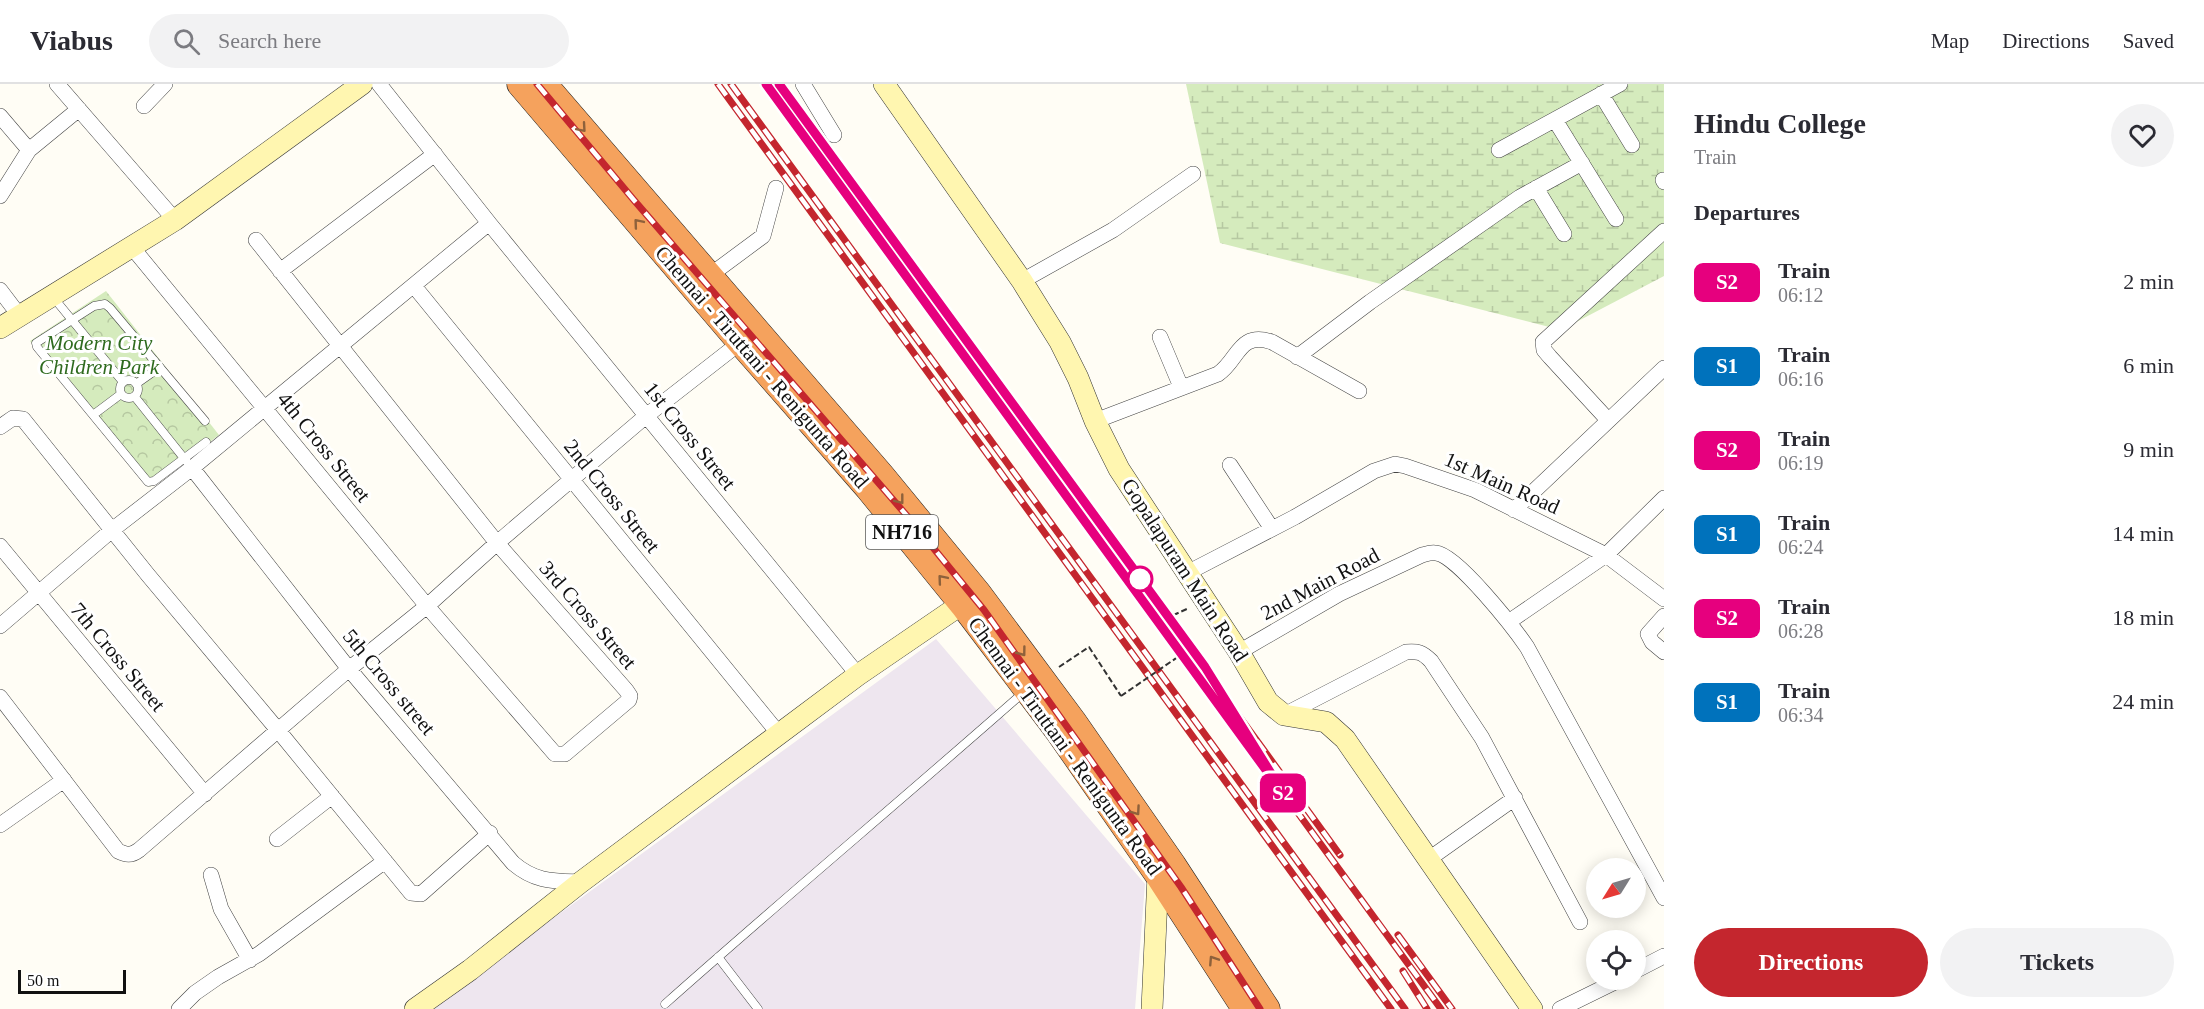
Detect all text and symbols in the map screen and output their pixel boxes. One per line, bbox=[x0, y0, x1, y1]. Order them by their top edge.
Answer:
search box bbox=[149, 14, 569, 68]
text: Viabus bbox=[30, 25, 113, 56]
icon: search bbox=[170, 25, 203, 58]
text: Search here bbox=[218, 28, 321, 53]
text: Map bbox=[1931, 29, 1969, 53]
text: Directions bbox=[2002, 29, 2090, 53]
text: Saved bbox=[2123, 29, 2174, 53]
button: heart bbox=[2111, 104, 2174, 167]
text: Hindu College bbox=[1694, 108, 1866, 139]
one-way arrow bbox=[575, 121, 586, 132]
text: Train bbox=[1694, 146, 1737, 168]
text: Departures bbox=[1694, 200, 1800, 225]
one-way arrow bbox=[634, 219, 645, 230]
street label: Chennai - Tiruttani - Renigunta Road bbox=[650, 241, 874, 493]
text: Train bbox=[1778, 258, 1830, 283]
text: 2 min bbox=[2123, 269, 2174, 294]
text: S2 bbox=[1716, 270, 1738, 294]
text: 06:12 bbox=[1778, 284, 1824, 306]
park label: Modern City Children Park bbox=[39, 331, 160, 379]
text: Train bbox=[1778, 342, 1830, 367]
text: 6 min bbox=[2123, 353, 2174, 378]
text: S1 bbox=[1716, 354, 1738, 378]
text: 06:16 bbox=[1778, 368, 1824, 390]
street label: 1st Cross Street bbox=[639, 377, 741, 495]
street label: 4th Cross Street bbox=[272, 387, 376, 507]
text: Train bbox=[1778, 426, 1830, 451]
street label: 2nd Cross Street bbox=[559, 435, 665, 558]
text: 9 min bbox=[2123, 437, 2174, 462]
text: S2 bbox=[1716, 438, 1738, 462]
street label: 1st Main Road bbox=[1441, 447, 1564, 519]
text: 06:19 bbox=[1778, 452, 1824, 474]
street label: Gopalapuram Main Road bbox=[1117, 474, 1253, 666]
one-way arrow bbox=[893, 493, 904, 504]
text: Train bbox=[1778, 510, 1830, 535]
road number: NH716 bbox=[866, 515, 938, 549]
text: 14 min bbox=[2112, 521, 2174, 546]
text: S1 bbox=[1716, 522, 1738, 546]
text: 06:24 bbox=[1778, 536, 1824, 558]
street label: 2nd Main Road bbox=[1257, 543, 1384, 625]
street label: 3rd Cross Street bbox=[535, 556, 642, 674]
unlabelled marker bbox=[1127, 566, 1153, 592]
one-way arrow bbox=[938, 575, 949, 586]
text: Train bbox=[1778, 594, 1830, 619]
street label: 7th Cross Street bbox=[66, 598, 170, 716]
text: 18 min bbox=[2112, 605, 2174, 630]
text: S2 bbox=[1716, 606, 1738, 630]
street label: Chennai - Tiruttani - Renigunta Road bbox=[963, 612, 1167, 880]
text: 06:28 bbox=[1778, 620, 1824, 642]
street label: 5th Cross street bbox=[338, 624, 440, 740]
one-way arrow bbox=[1015, 646, 1026, 657]
text: Train bbox=[1778, 678, 1830, 703]
text: 24 min bbox=[2112, 689, 2174, 714]
text: S1 bbox=[1716, 690, 1738, 714]
text: 06:34 bbox=[1778, 704, 1824, 726]
line badge: S2 bbox=[1256, 774, 1310, 812]
text: S2 bbox=[1272, 781, 1294, 805]
one-way arrow bbox=[1128, 804, 1139, 815]
north arrow bbox=[1586, 858, 1646, 918]
map controls bbox=[1586, 858, 1646, 990]
button: Directions bbox=[1694, 928, 1928, 997]
button: Tickets bbox=[1940, 928, 2174, 997]
button: locate bbox=[1586, 930, 1646, 990]
one-way arrow bbox=[1209, 956, 1220, 967]
scale bar bbox=[18, 967, 126, 994]
text: 50 m bbox=[27, 972, 59, 989]

